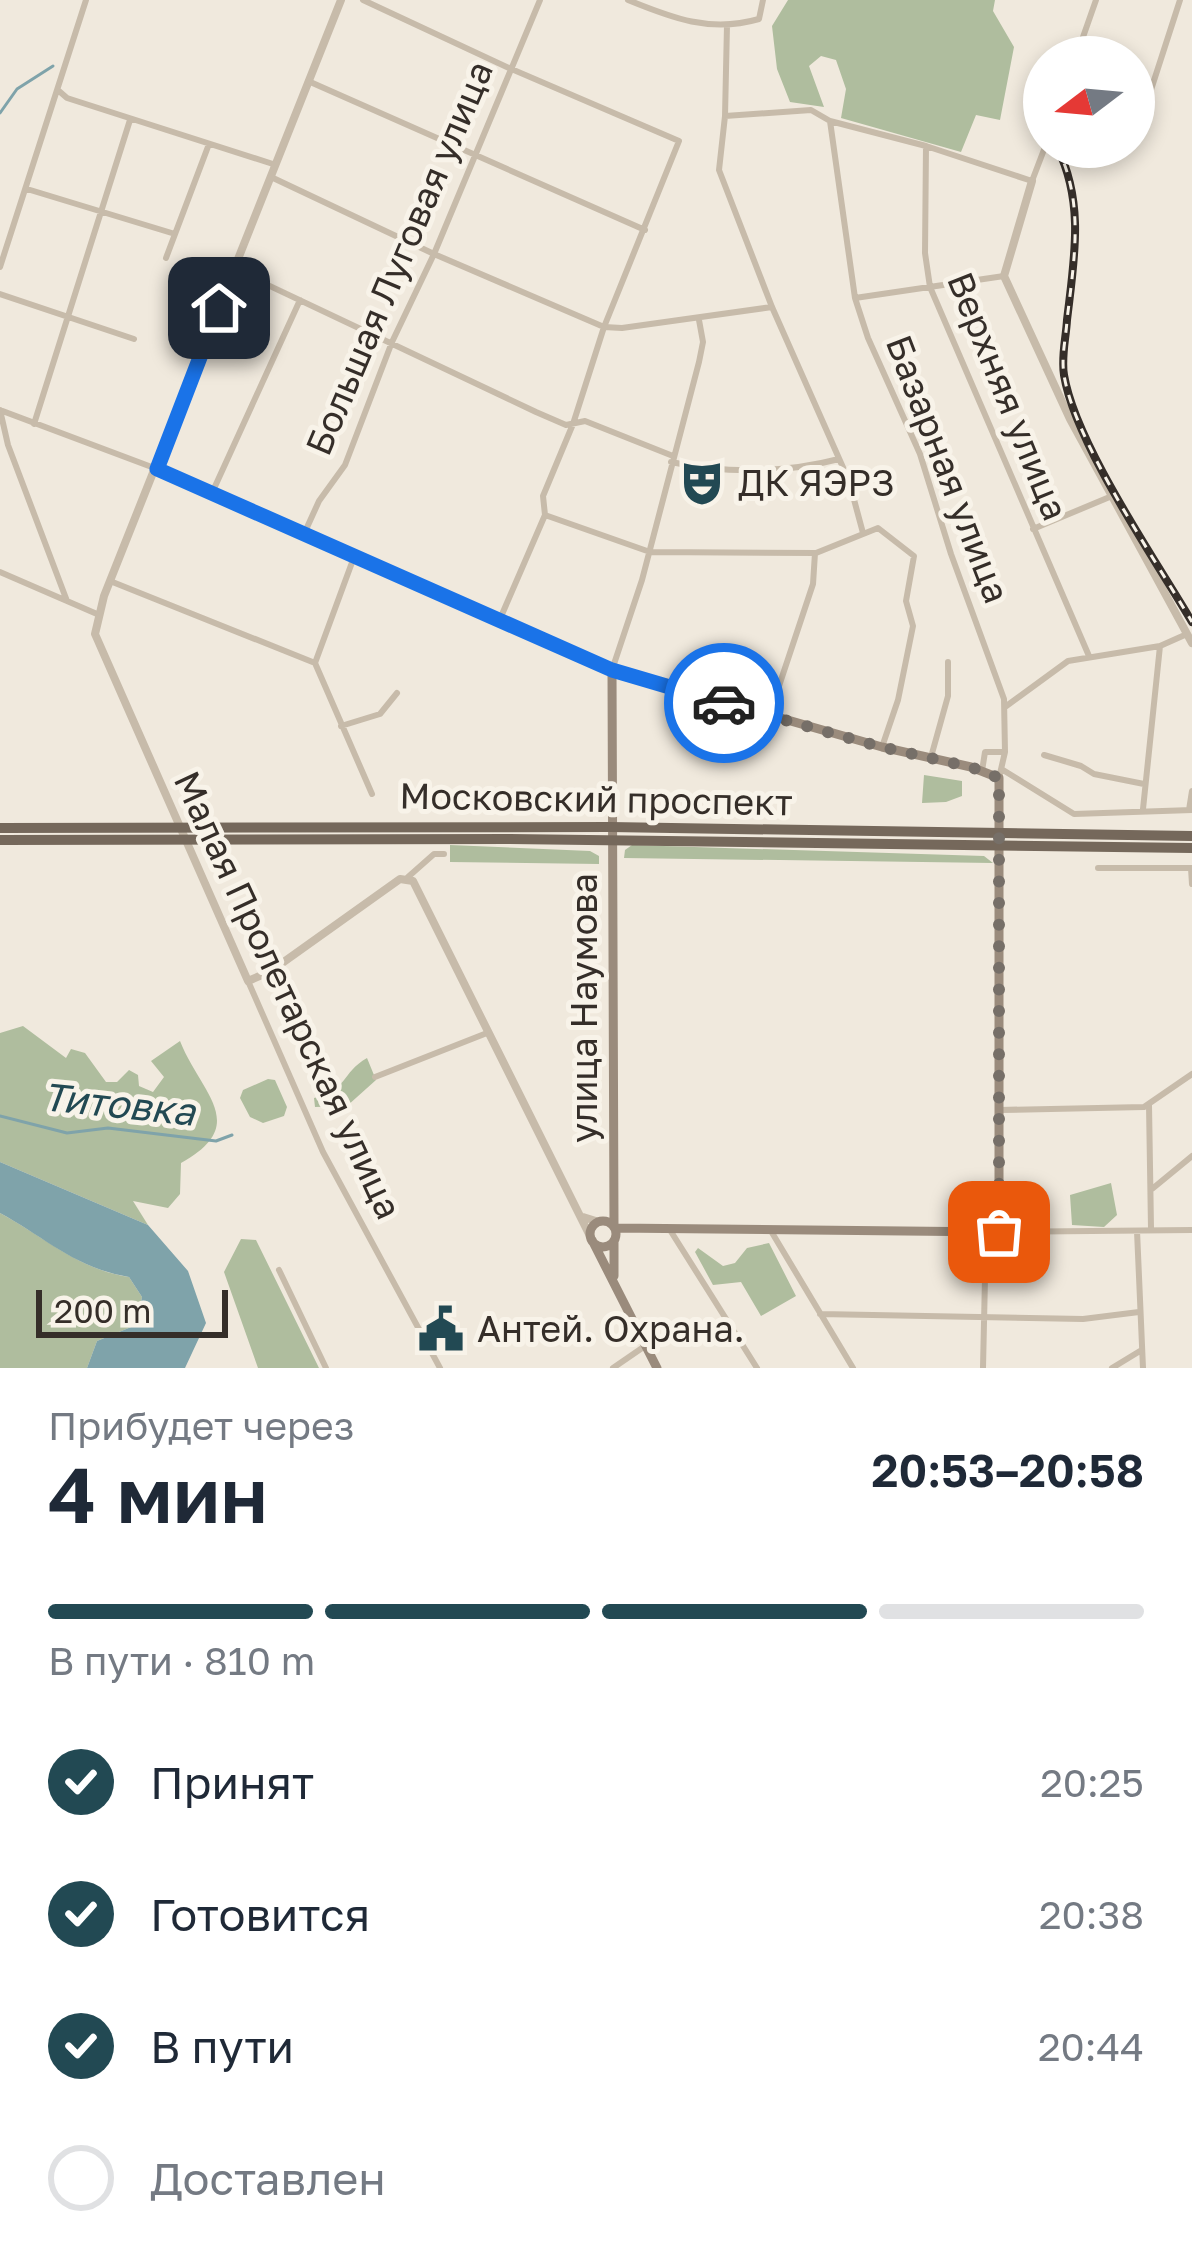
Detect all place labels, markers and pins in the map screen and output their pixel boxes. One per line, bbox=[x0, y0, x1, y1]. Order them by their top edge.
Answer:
pin bbox=[168, 257, 270, 359]
theatre icon: ДК ЯЭРЗ bbox=[677, 458, 727, 508]
place label: ДК ЯЭРЗ bbox=[738, 461, 894, 504]
pin bbox=[948, 1181, 1050, 1283]
public building icon: Антей. Охрана. bbox=[416, 1304, 466, 1354]
place label: Антей. Охрана. bbox=[477, 1307, 745, 1350]

